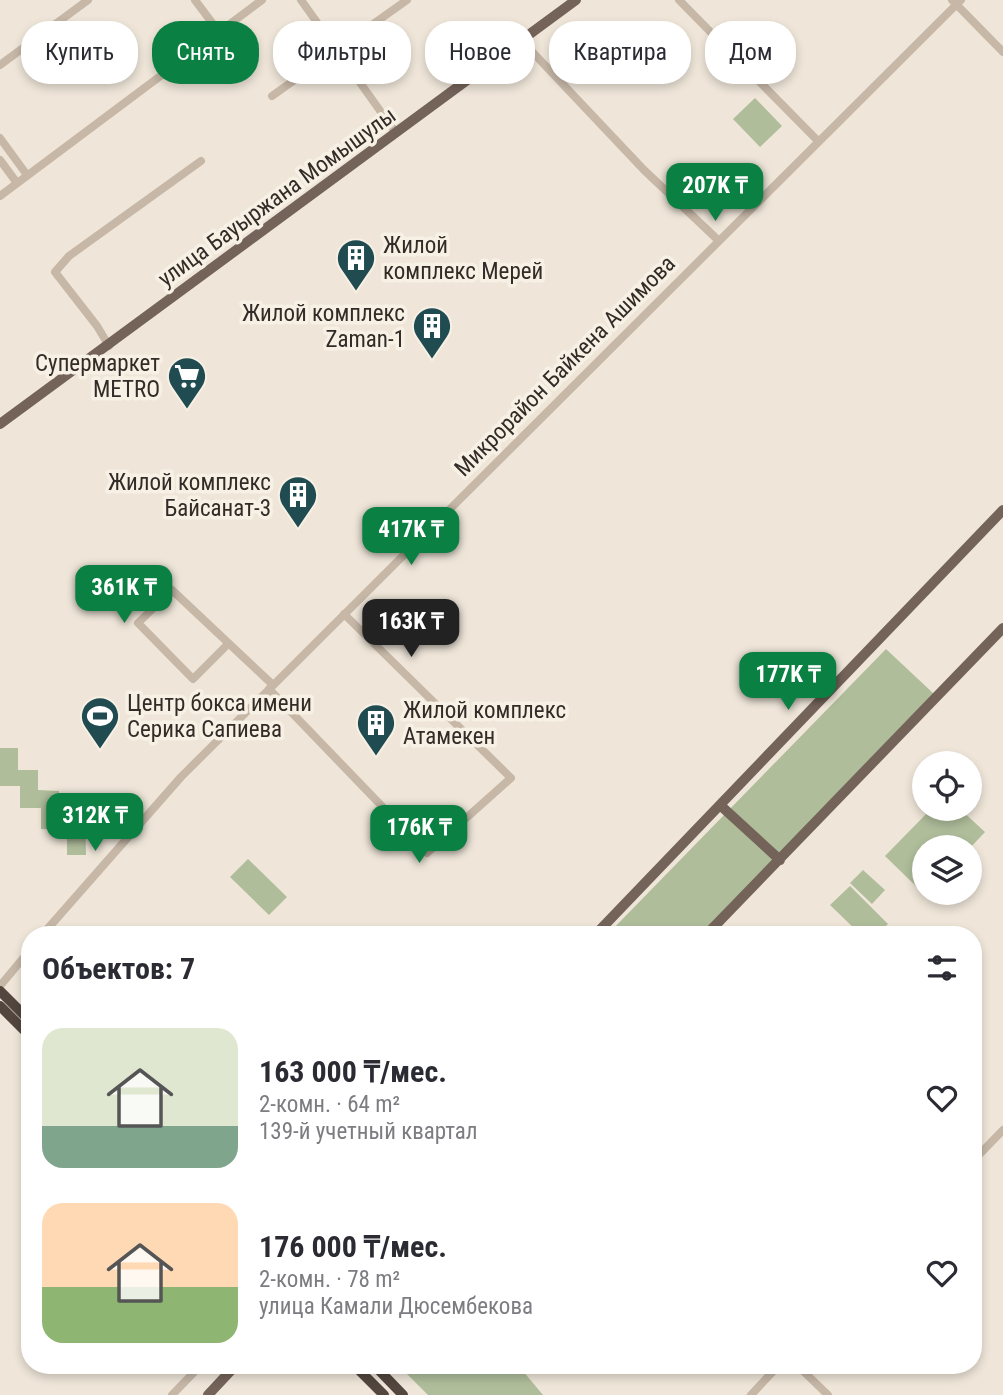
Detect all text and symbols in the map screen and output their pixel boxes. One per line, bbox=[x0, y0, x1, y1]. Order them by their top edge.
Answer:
chip: Купить bbox=[21, 21, 138, 84]
chip: Снять bbox=[152, 21, 259, 84]
chip: Фильтры bbox=[273, 21, 411, 84]
chip: Новое bbox=[425, 21, 535, 84]
chip: Квартира bbox=[549, 21, 691, 84]
chip: Дом bbox=[705, 21, 796, 84]
street label: улица Бауыржана Момышулы bbox=[153, 102, 401, 292]
pin: 207K ₸ bbox=[658, 164, 772, 223]
text: 207K ₸ bbox=[682, 172, 748, 199]
place label: Жилой комплекс Мерей bbox=[383, 232, 543, 285]
building icon: Жилой комплекс Мерей bbox=[335, 237, 377, 292]
street label: Микрорайон Байкена Ашимова bbox=[449, 250, 681, 482]
place label: Жилой комплекс Zaman-1 bbox=[242, 300, 405, 353]
building icon: Жилой комплекс Zaman-1 bbox=[411, 305, 453, 360]
place label: Супермаркет METRO bbox=[35, 350, 160, 403]
supermarket icon: Супермаркет METRO bbox=[166, 355, 208, 410]
place label: Жилой комплекс Байсанат-3 bbox=[108, 469, 271, 522]
building icon: Жилой комплекс Байсанат-3 bbox=[277, 474, 319, 529]
pin: 417K ₸ bbox=[354, 508, 468, 567]
text: 417K ₸ bbox=[378, 516, 444, 543]
pin: 361K ₸ bbox=[67, 566, 181, 625]
text: 361K ₸ bbox=[91, 574, 157, 601]
pin: 163K ₸ bbox=[354, 600, 468, 659]
text: 163K ₸ bbox=[378, 608, 444, 635]
pin: 177K ₸ bbox=[731, 652, 845, 712]
text: 177K ₸ bbox=[755, 661, 821, 688]
place label: Центр бокса имени Серика Сапиева bbox=[127, 690, 312, 743]
sports icon: Центр бокса имени Серика Сапиева bbox=[79, 695, 121, 750]
place label: Жилой комплекс Атамекен bbox=[403, 697, 566, 750]
building icon: Жилой комплекс Атамекен bbox=[355, 702, 397, 757]
map controls bbox=[912, 751, 982, 905]
button: locate bbox=[912, 751, 982, 821]
pin: 312K ₸ bbox=[38, 794, 152, 853]
text: 312K ₸ bbox=[62, 802, 128, 829]
pin: 176K ₸ bbox=[362, 806, 476, 865]
text: 176K ₸ bbox=[386, 814, 452, 841]
button: layers bbox=[912, 835, 982, 905]
icon: filters bbox=[923, 949, 961, 987]
text: Объектов: 7 bbox=[42, 951, 195, 986]
text: 163 000 ₸/мес. bbox=[259, 1054, 447, 1089]
icon: home bbox=[98, 1056, 182, 1140]
icon: heart bbox=[923, 1079, 961, 1117]
text: 2-комн. · 64 m² bbox=[259, 1091, 400, 1118]
text: 139-й учетный квартал bbox=[259, 1118, 478, 1145]
text: 176 000 ₸/мес. bbox=[259, 1229, 447, 1264]
icon: home bbox=[98, 1231, 182, 1315]
icon: heart bbox=[923, 1254, 961, 1292]
text: 2-комн. · 78 m² bbox=[259, 1266, 400, 1293]
text: улица Камали Дюсембекова bbox=[259, 1293, 533, 1320]

